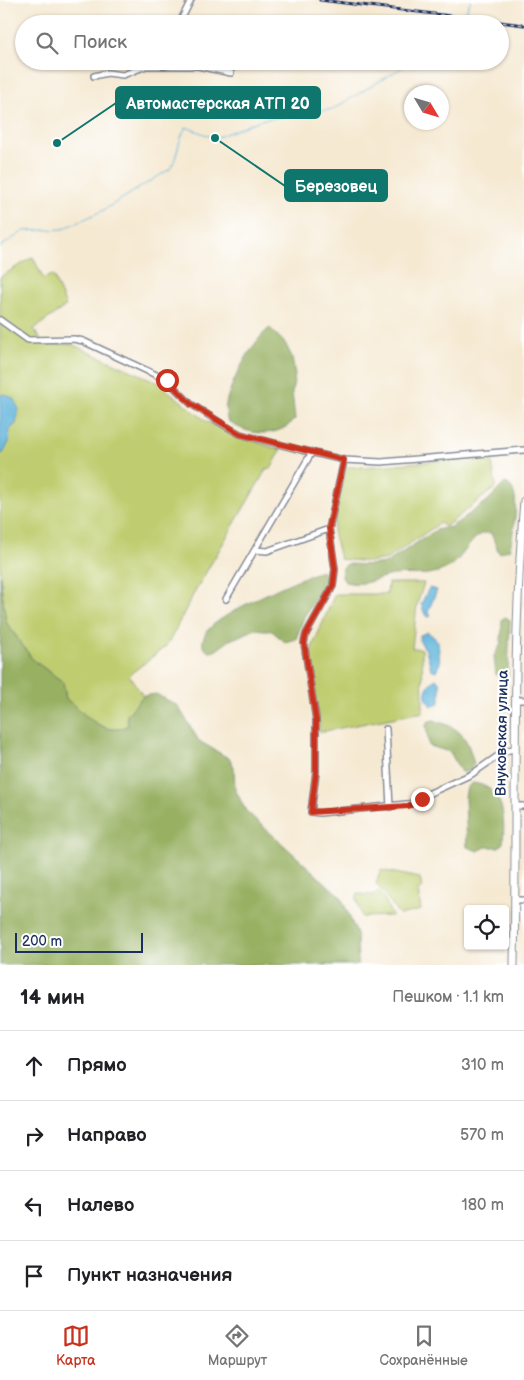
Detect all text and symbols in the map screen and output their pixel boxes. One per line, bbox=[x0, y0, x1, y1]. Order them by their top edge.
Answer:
search box bbox=[15, 15, 509, 70]
icon: search bbox=[33, 29, 61, 57]
text: Поиск bbox=[73, 31, 127, 54]
north arrow bbox=[404, 85, 449, 130]
callout: Автомастерская АТП 20 bbox=[116, 87, 320, 118]
text: Автомастерская АТП 20 bbox=[125, 95, 310, 114]
callout: Березовец bbox=[285, 170, 387, 201]
text: Березовец bbox=[295, 178, 377, 197]
route start bbox=[156, 369, 179, 392]
street label: Внуковская улица bbox=[491, 670, 513, 796]
route end bbox=[411, 788, 434, 811]
map controls bbox=[464, 905, 509, 950]
button: locate bbox=[464, 905, 509, 950]
scale bar bbox=[15, 930, 142, 953]
text: 200 m bbox=[22, 933, 62, 950]
text: 14 мин bbox=[20, 985, 85, 1010]
text: Пешком · 1.1 km bbox=[392, 988, 504, 1007]
icon: ahead bbox=[20, 1052, 48, 1080]
text: Прямо bbox=[67, 1054, 127, 1077]
text: 310 m bbox=[461, 1056, 504, 1075]
icon: right bbox=[20, 1122, 48, 1150]
text: Направо bbox=[67, 1124, 147, 1147]
text: 570 m bbox=[460, 1126, 504, 1145]
icon: left bbox=[20, 1192, 48, 1220]
text: Налево bbox=[67, 1194, 134, 1217]
text: 180 m bbox=[462, 1196, 504, 1215]
icon: arrive bbox=[20, 1262, 48, 1290]
text: Пункт назначения bbox=[67, 1264, 232, 1287]
tab: Карта bbox=[56, 1322, 96, 1369]
tab: Маршрут bbox=[208, 1322, 267, 1369]
tab: Сохранённые bbox=[379, 1322, 468, 1369]

